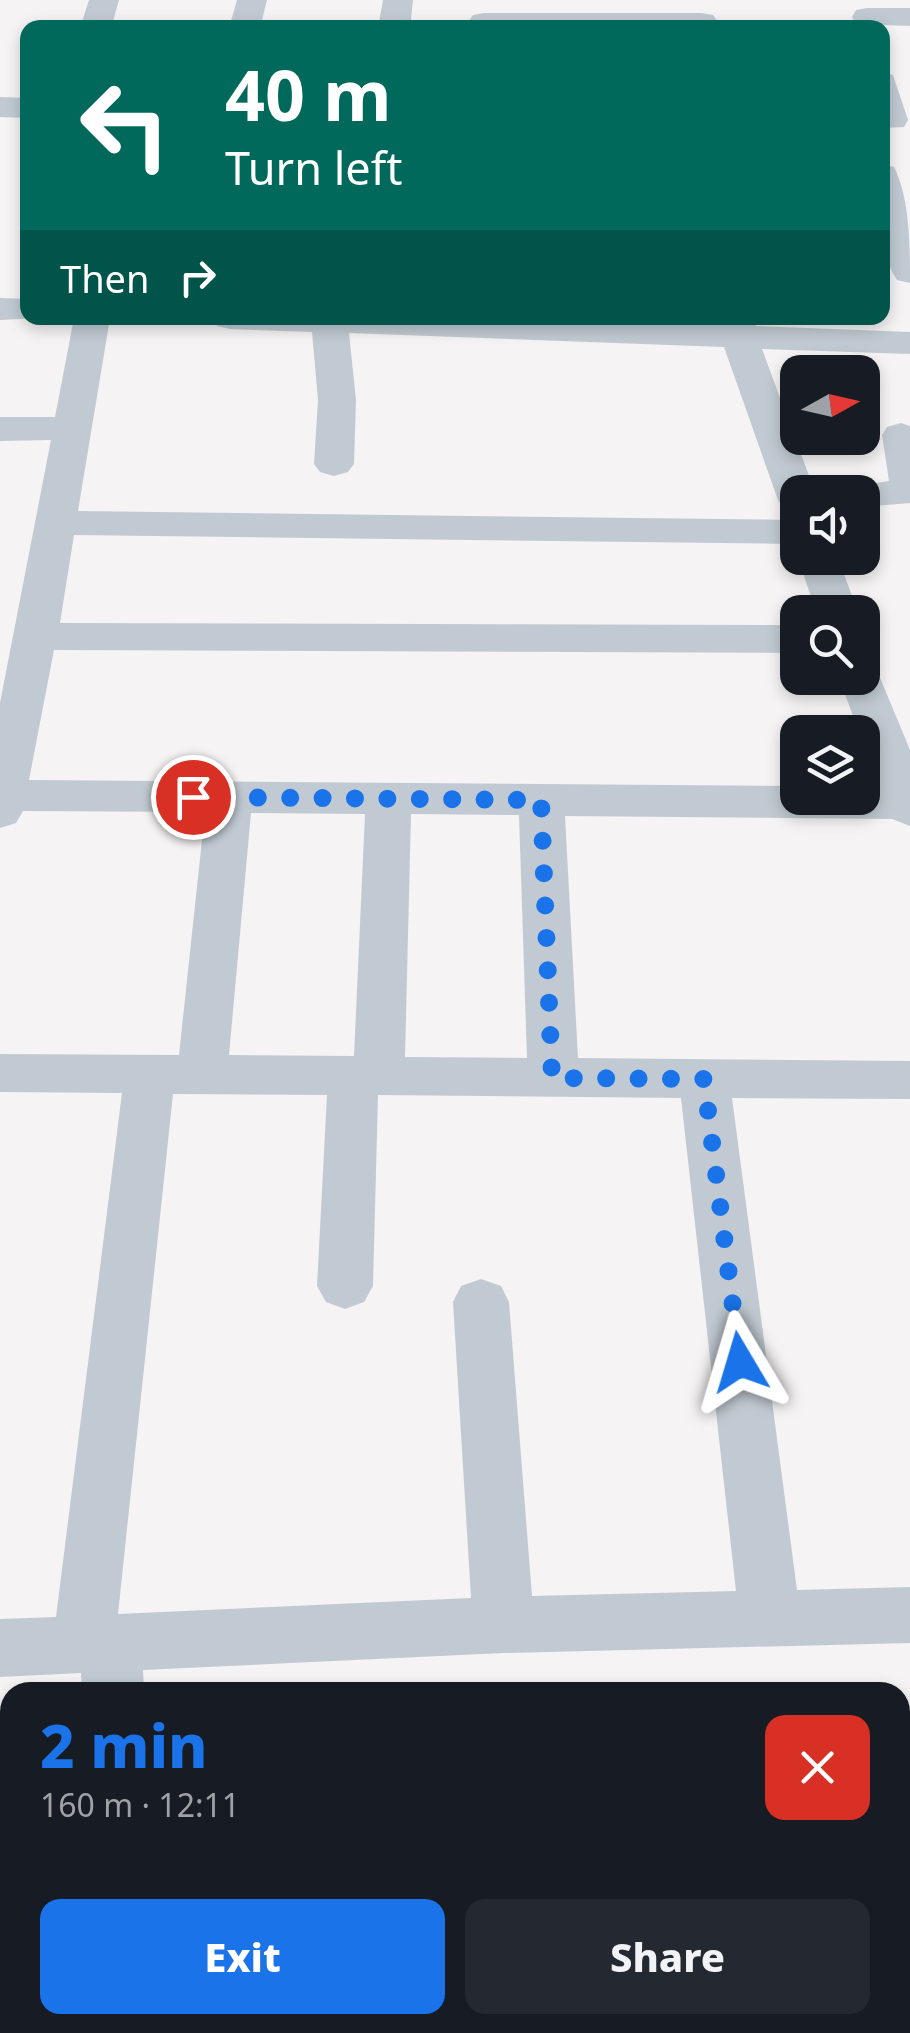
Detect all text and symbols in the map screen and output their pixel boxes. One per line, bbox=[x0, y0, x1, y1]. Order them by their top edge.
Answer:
text: 40 m bbox=[225, 46, 392, 142]
icon: left bbox=[60, 60, 190, 190]
text: Turn left bbox=[225, 137, 402, 198]
icon: right bbox=[170, 250, 225, 305]
text: Then bbox=[60, 252, 150, 304]
north arrow bbox=[780, 355, 880, 455]
map controls bbox=[780, 355, 880, 815]
button: sound bbox=[780, 475, 880, 575]
button: search bbox=[780, 595, 880, 695]
button: layers bbox=[780, 715, 880, 815]
pin bbox=[151, 755, 236, 840]
icon: arrive bbox=[166, 770, 221, 825]
position arrow bbox=[688, 1310, 792, 1414]
text: 2 min bbox=[40, 1704, 208, 1786]
button: close bbox=[765, 1715, 870, 1820]
text: 160 m · 12:11 bbox=[40, 1783, 240, 1826]
button: Exit bbox=[40, 1899, 445, 2014]
button: Share bbox=[465, 1899, 870, 2014]

